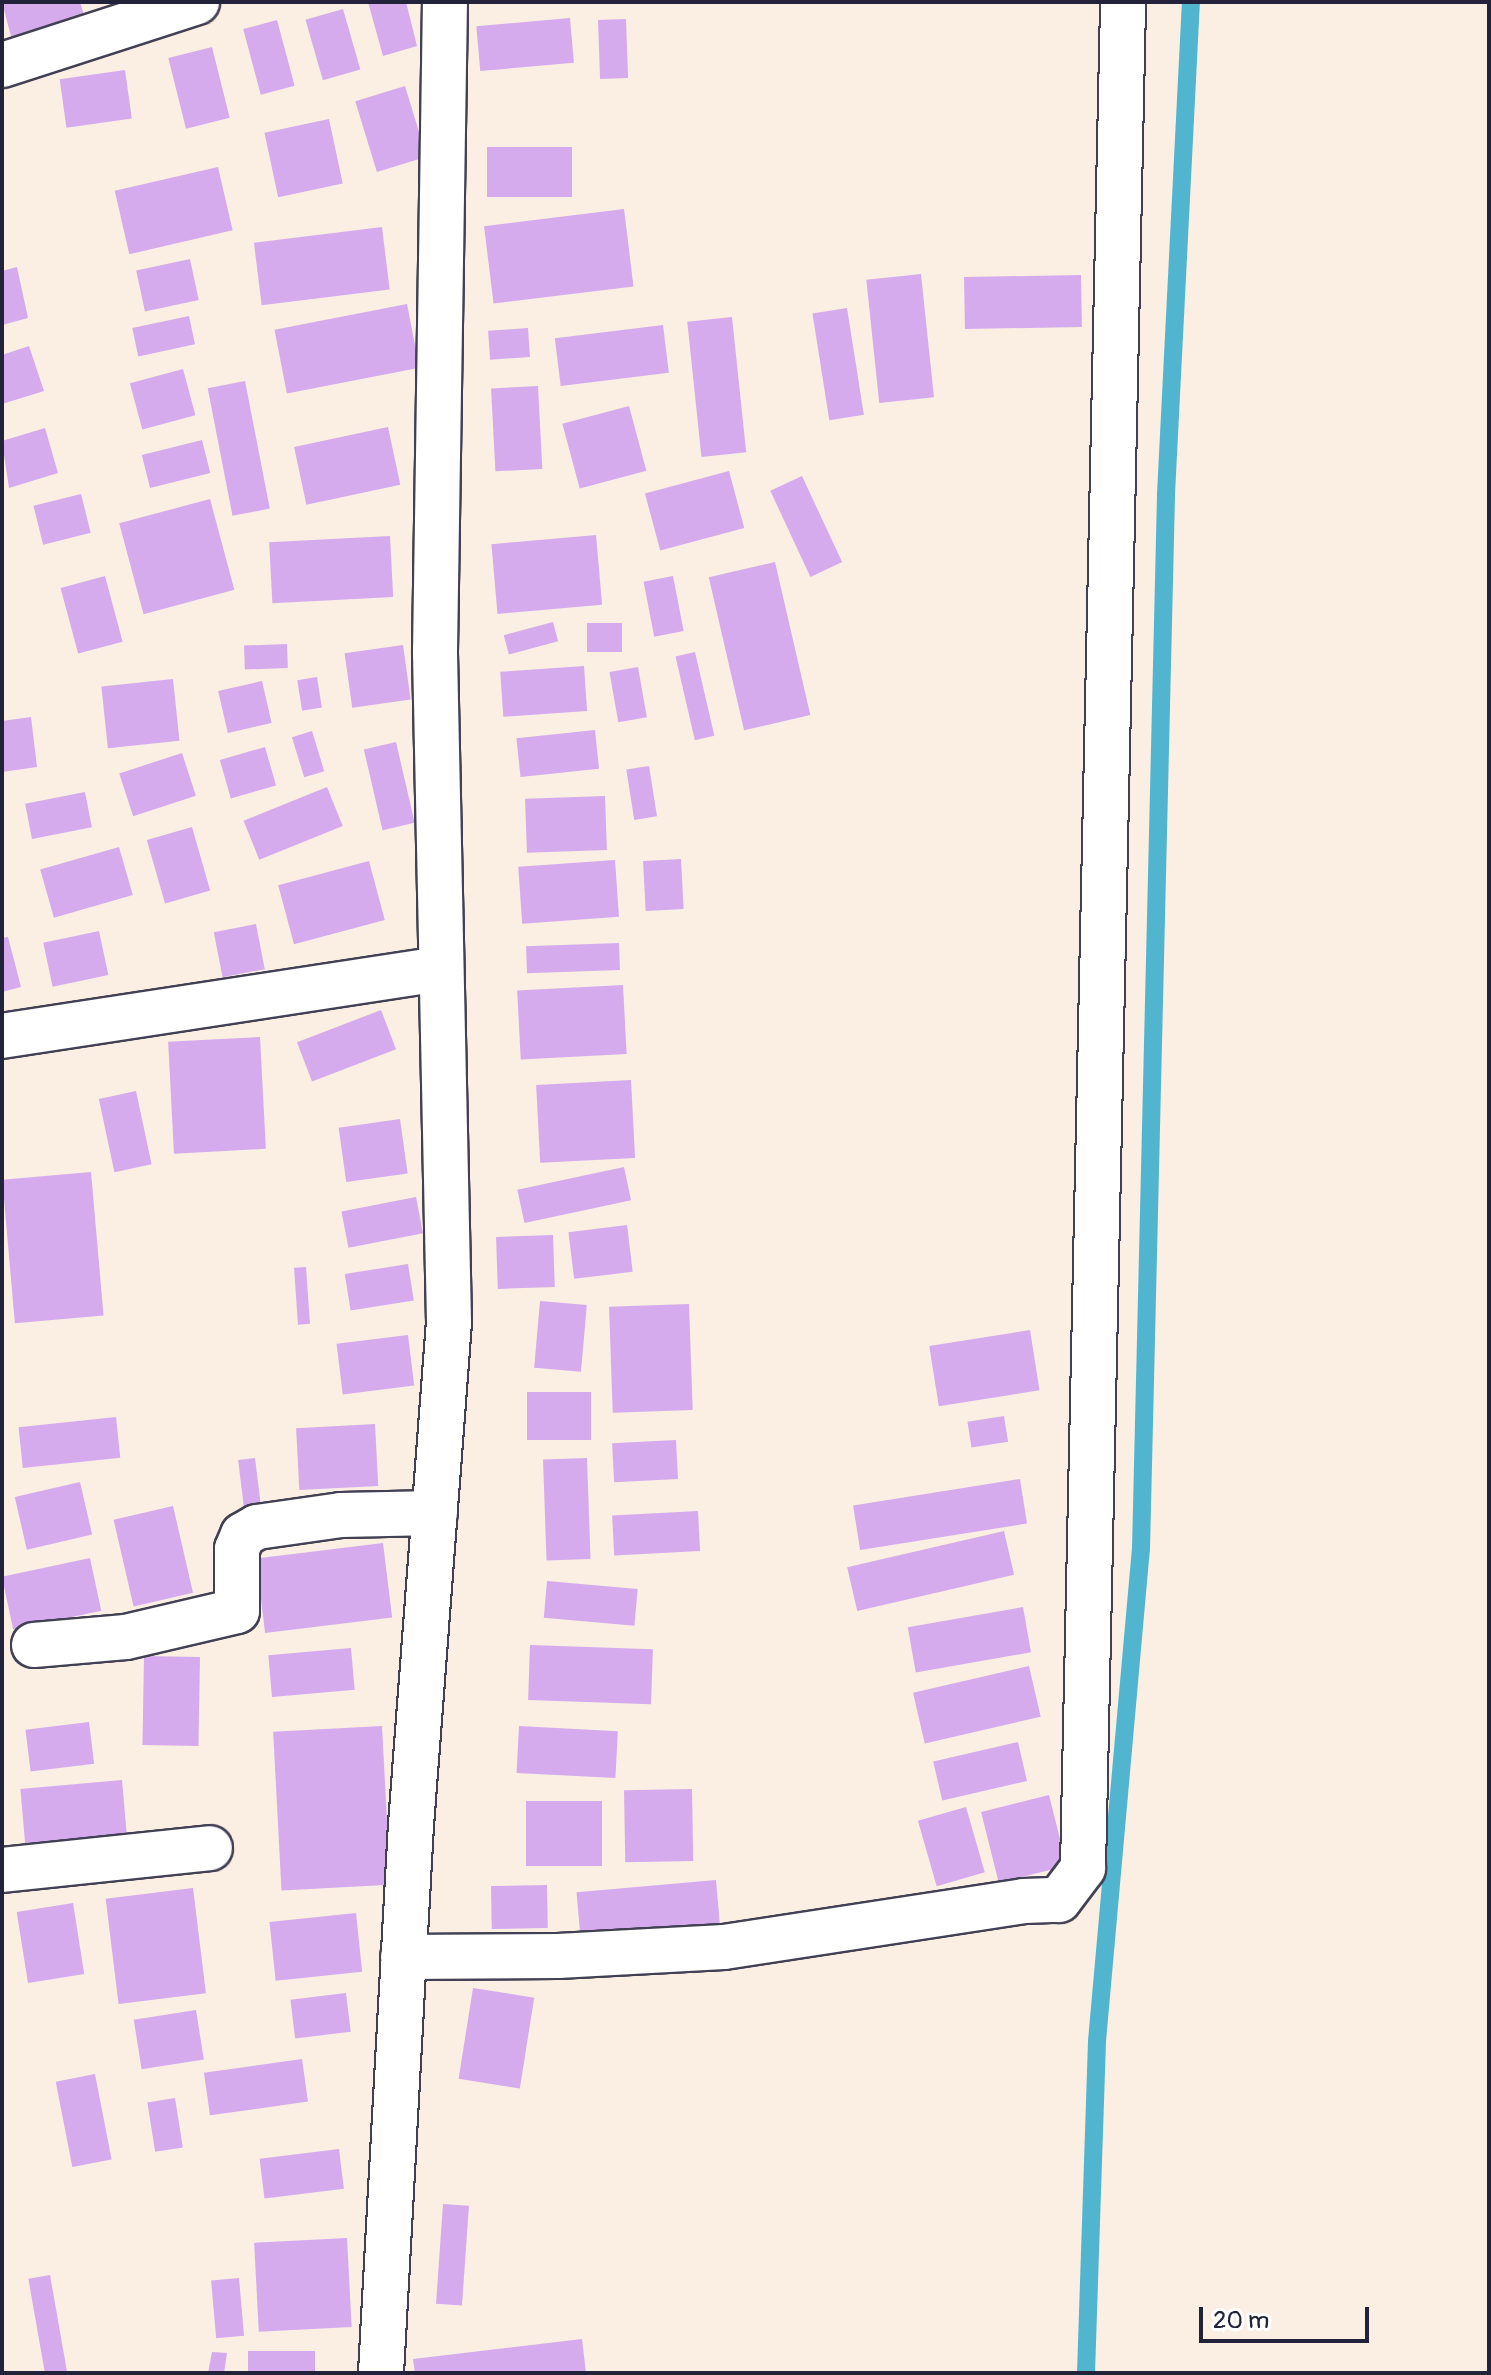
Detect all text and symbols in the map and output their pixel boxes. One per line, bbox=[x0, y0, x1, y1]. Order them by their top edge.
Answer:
scale bar bbox=[1203, 2291, 1373, 2341]
text: 20 m bbox=[1213, 2306, 1269, 2335]

